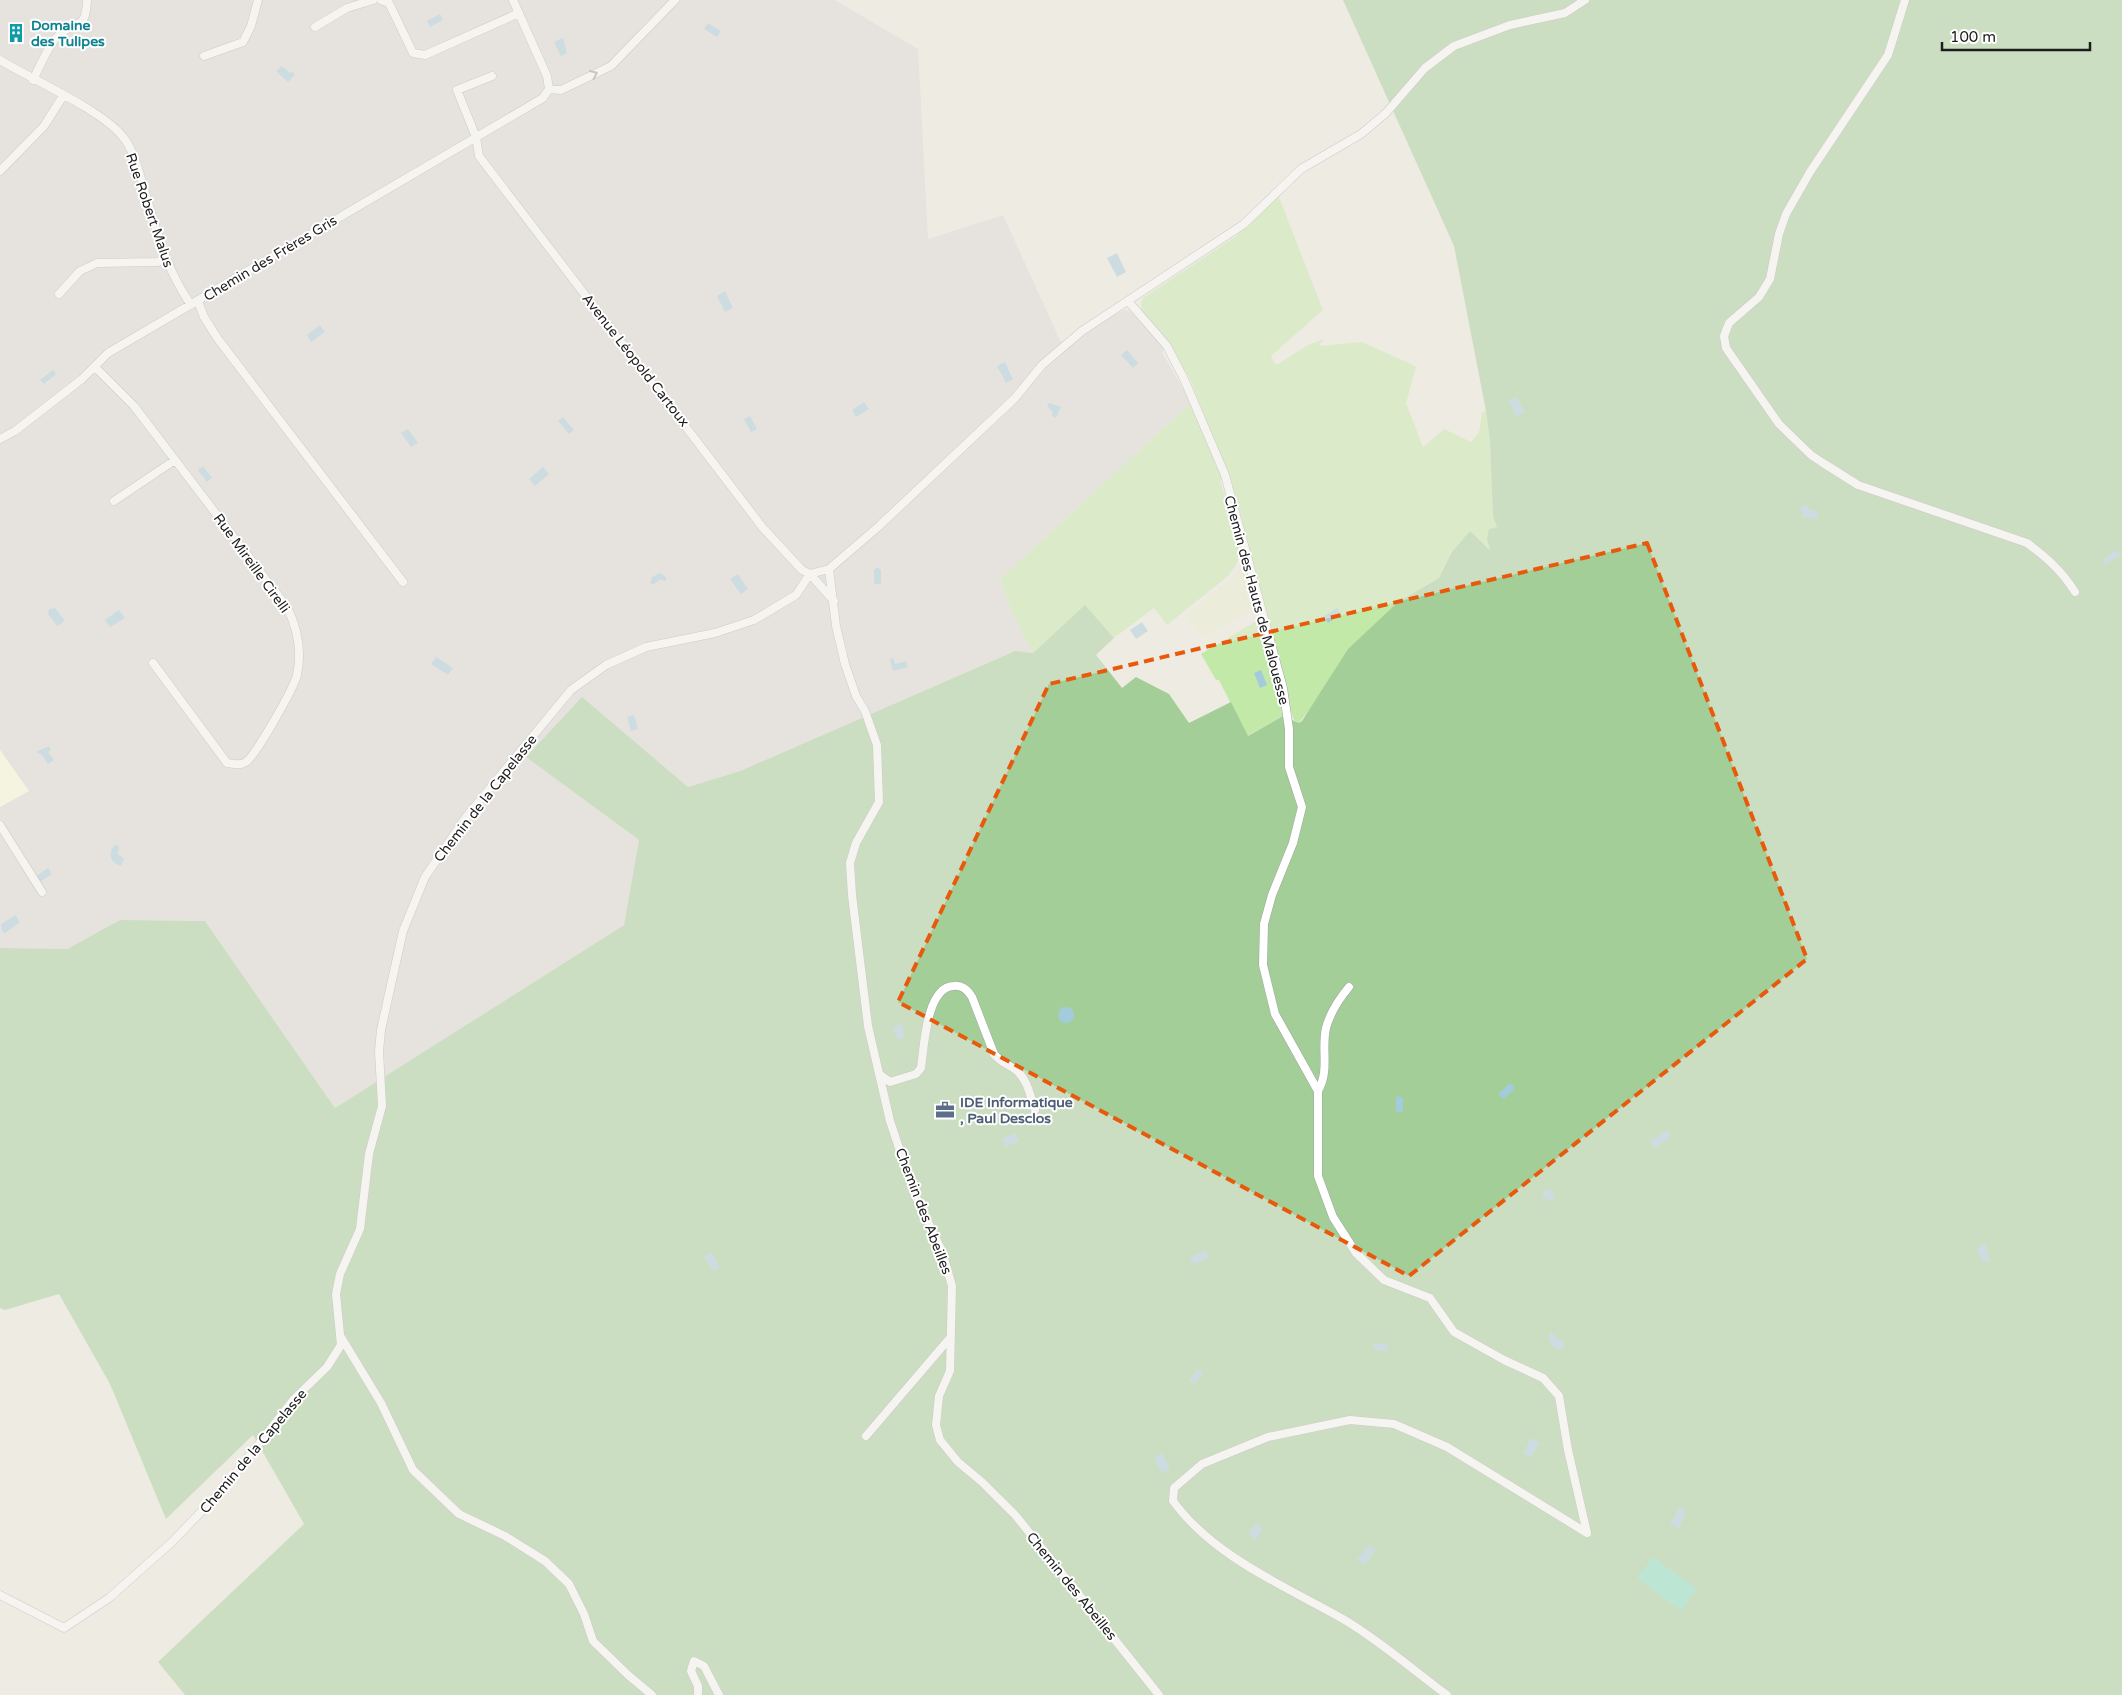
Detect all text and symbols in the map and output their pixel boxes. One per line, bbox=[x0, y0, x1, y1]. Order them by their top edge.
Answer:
place label: Domaine des Tulipes bbox=[31, 17, 105, 50]
scale bar bbox=[1942, 20, 2090, 52]
building icon: Domaine des Tulipes bbox=[5, 22, 27, 44]
text: 100 m bbox=[1950, 28, 1996, 46]
one-way arrow bbox=[589, 70, 598, 81]
street label: Rue Robert Malus bbox=[122, 151, 177, 270]
street label: Chemin des Frères Gris bbox=[200, 212, 340, 305]
street label: Avenue Léopold Cartoux bbox=[578, 290, 693, 430]
street label: Chemin des Hauts de Malouesse bbox=[1220, 494, 1293, 707]
street label: Rue Mireille Cirelli bbox=[210, 510, 293, 616]
street label: Chemin de la Capelasse bbox=[430, 731, 541, 865]
place label: IDE Informatique , Paul Desclos bbox=[960, 1094, 1073, 1127]
office icon: IDE Informatique , Paul Desclos bbox=[934, 1099, 956, 1121]
street label: Chemin des Abeilles bbox=[892, 1146, 956, 1277]
street label: Chemin de la Capelasse bbox=[196, 1386, 310, 1517]
street label: Chemin des Abeilles bbox=[1023, 1529, 1121, 1644]

